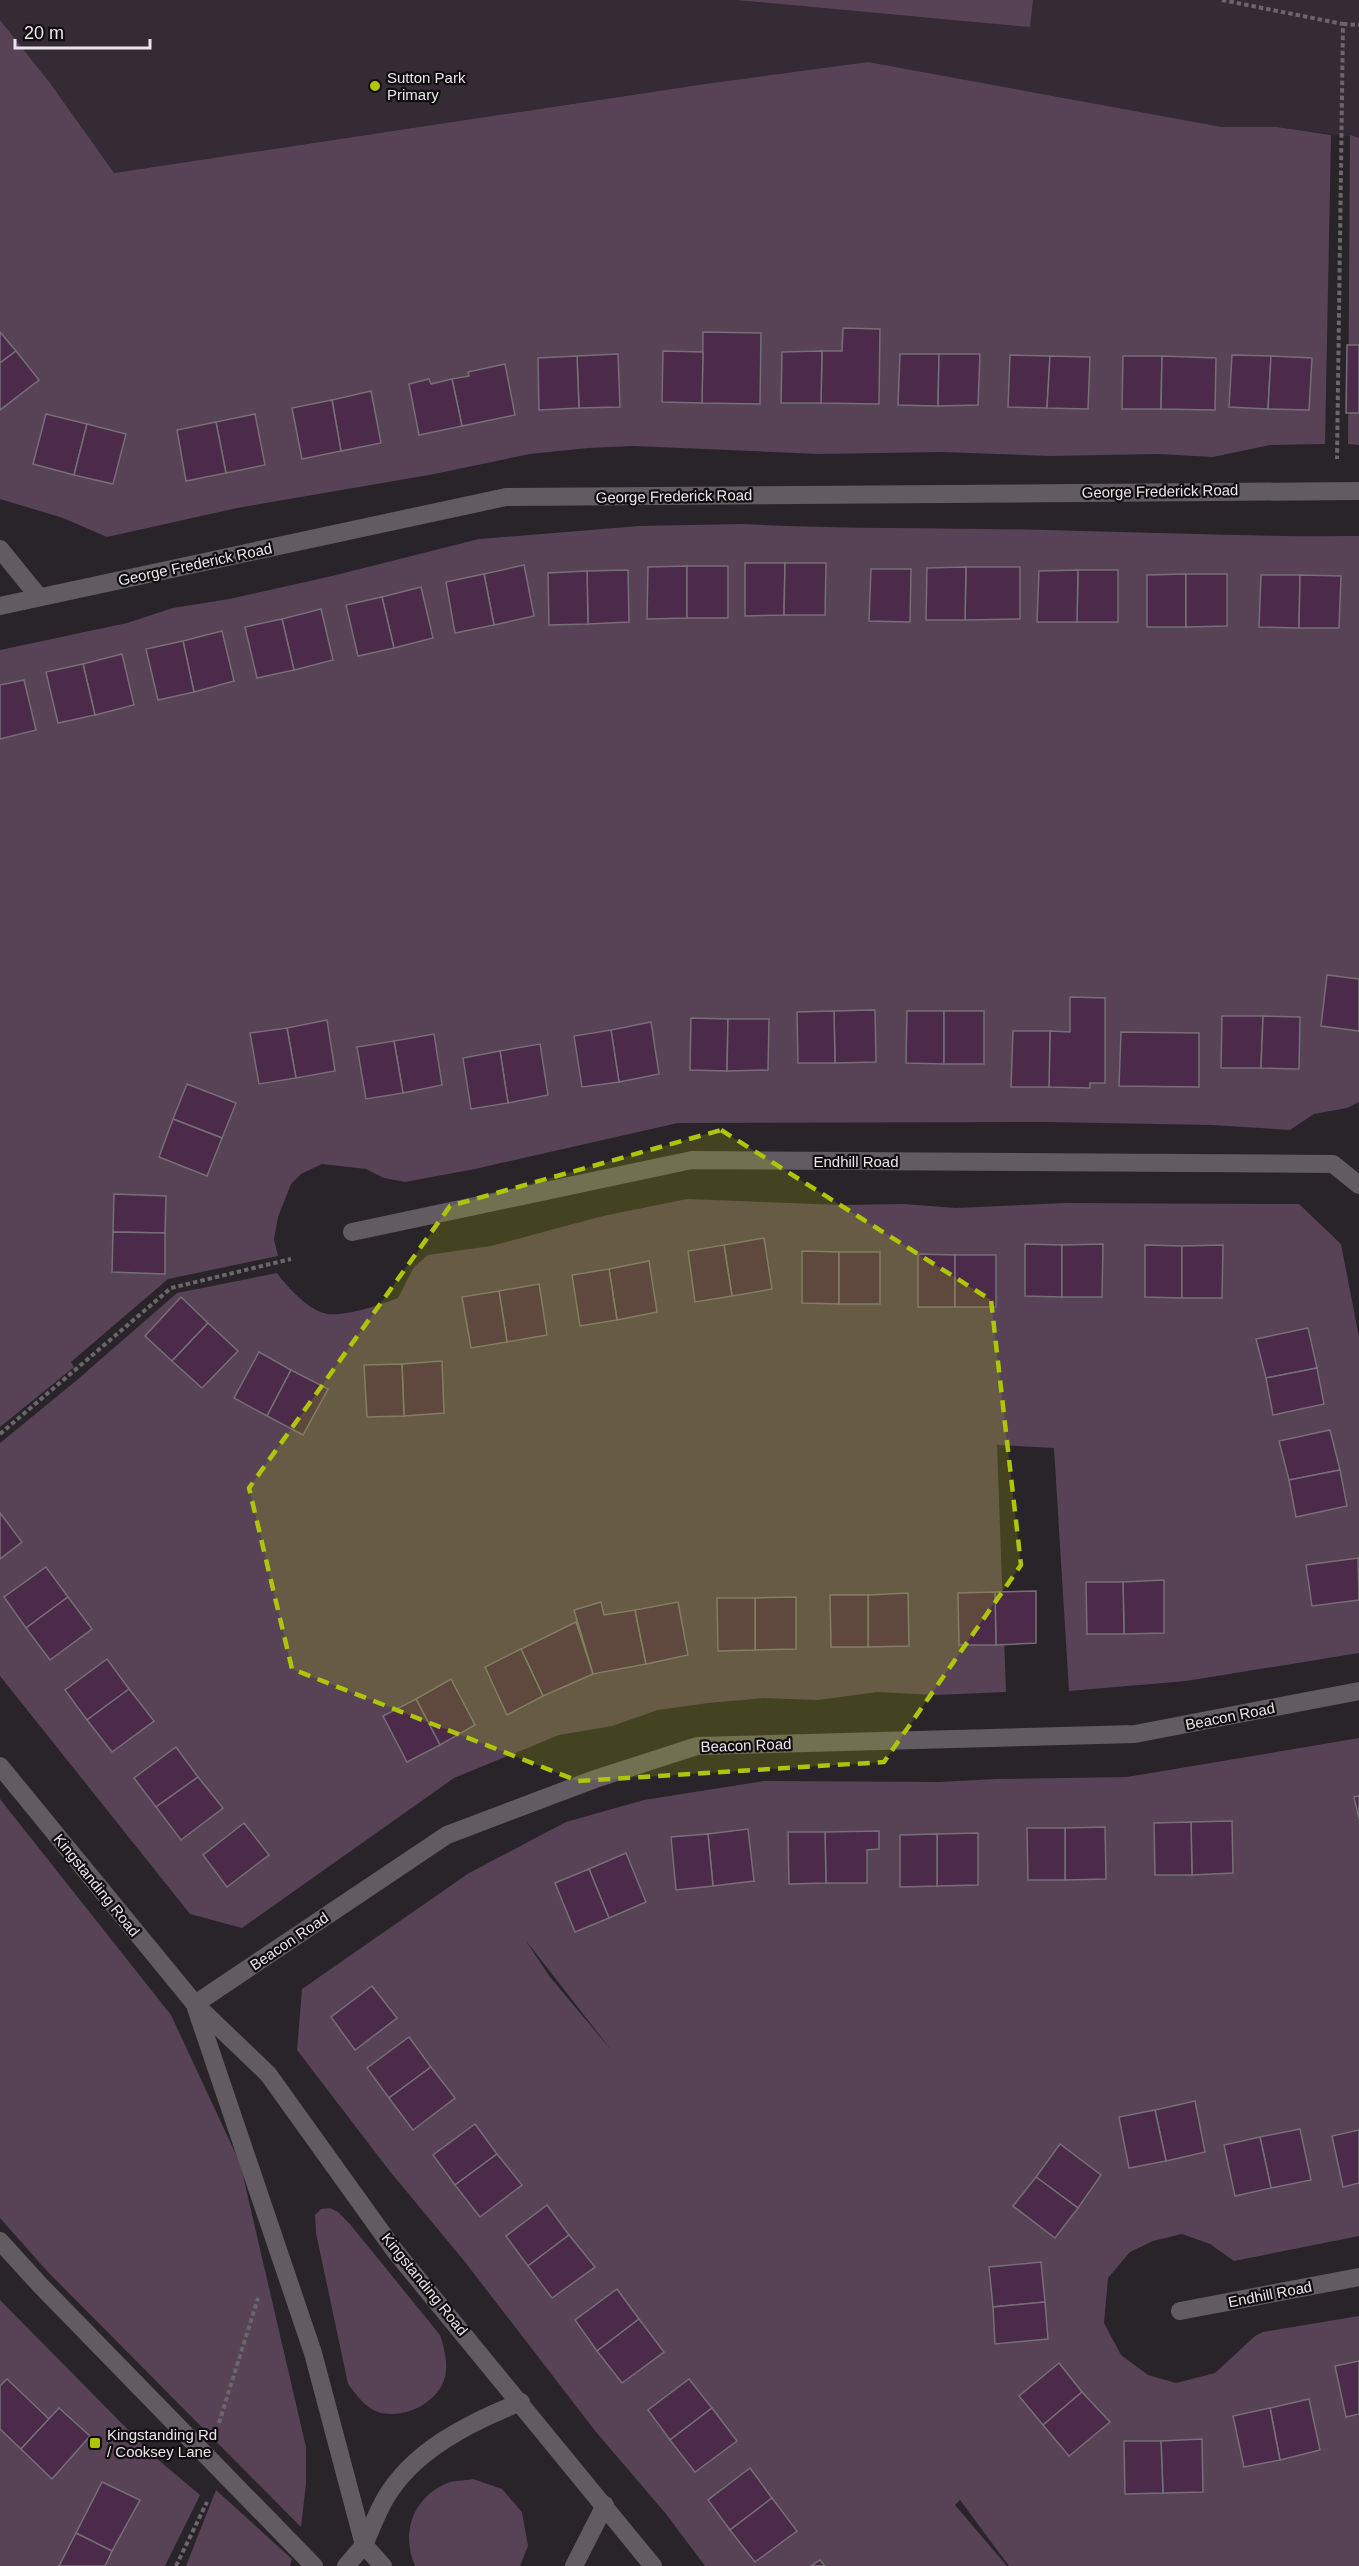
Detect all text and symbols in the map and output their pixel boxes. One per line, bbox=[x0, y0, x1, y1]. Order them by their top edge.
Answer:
scale bar bbox=[15, 12, 150, 50]
text: 20 m bbox=[24, 23, 64, 43]
place label: Sutton Park Primary bbox=[387, 69, 466, 103]
marker: Sutton Park Primary bbox=[368, 79, 382, 93]
street label: George Frederick Road bbox=[1081, 481, 1239, 501]
street label: George Frederick Road bbox=[595, 486, 753, 506]
street label: George Frederick Road bbox=[117, 539, 273, 589]
street label: Endhill Road bbox=[813, 1153, 899, 1170]
street label: Beacon Road bbox=[1184, 1699, 1276, 1733]
street label: Beacon Road bbox=[700, 1735, 792, 1755]
street label: Kingstanding Road bbox=[51, 1830, 143, 1940]
street label: Beacon Road bbox=[247, 1909, 331, 1973]
street label: Kingstanding Road bbox=[379, 2229, 471, 2339]
street label: Endhill Road bbox=[1227, 2278, 1313, 2310]
place label: Kingstanding Rd / Cooksey Lane bbox=[107, 2426, 217, 2460]
marker: Kingstanding Rd / Cooksey Lane bbox=[88, 2436, 102, 2450]

